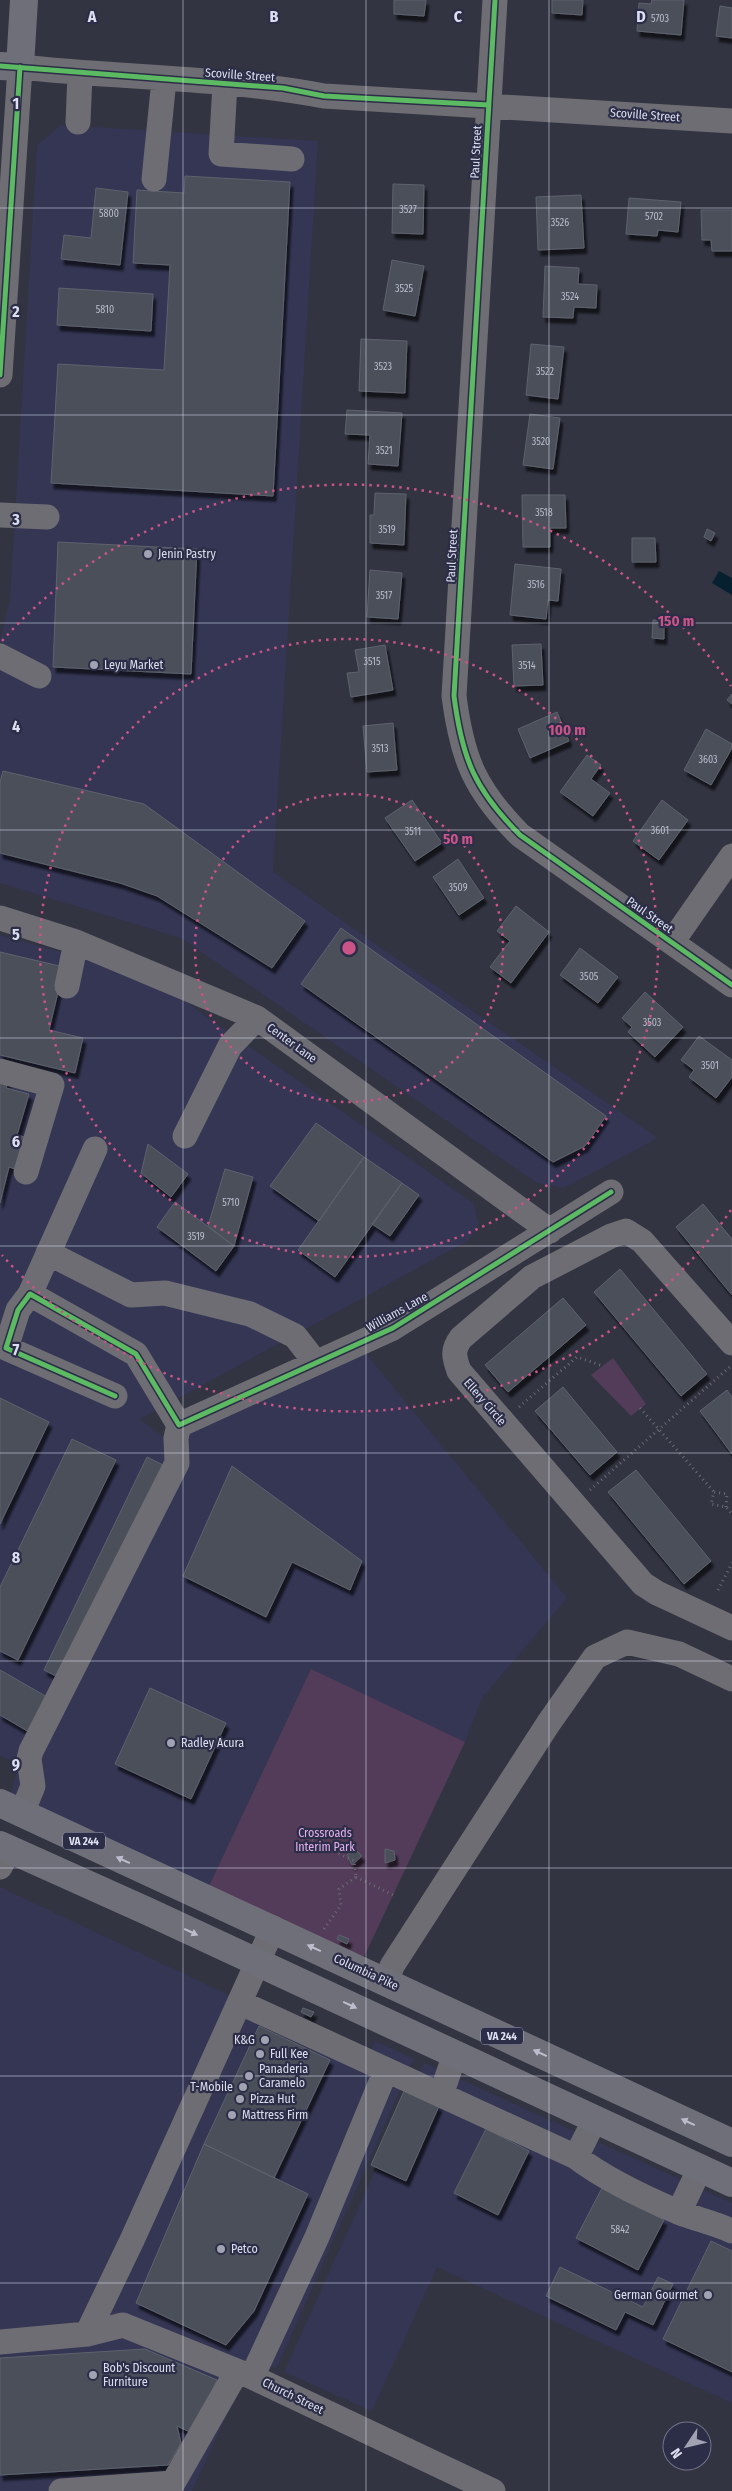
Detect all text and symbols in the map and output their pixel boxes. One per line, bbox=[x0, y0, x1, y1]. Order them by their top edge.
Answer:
text: A bbox=[87, 7, 97, 26]
text: B bbox=[270, 7, 279, 26]
text: C bbox=[454, 7, 463, 26]
text: D bbox=[636, 7, 646, 26]
house number: 5703 bbox=[651, 13, 669, 25]
street label: Scoville Street bbox=[205, 66, 275, 84]
text: 1 bbox=[13, 94, 19, 113]
street label: Scoville Street bbox=[610, 106, 680, 124]
street label: Paul Street bbox=[468, 125, 484, 179]
house number: 3527 bbox=[399, 204, 417, 216]
house number: 5800 bbox=[99, 208, 119, 220]
house number: 5702 bbox=[645, 211, 663, 223]
house number: 3526 bbox=[551, 217, 569, 229]
house number: 3525 bbox=[395, 283, 413, 295]
house number: 3524 bbox=[561, 291, 579, 303]
text: 2 bbox=[11, 302, 20, 321]
house number: 5810 bbox=[96, 304, 114, 316]
house number: 3523 bbox=[374, 361, 392, 373]
house number: 3522 bbox=[536, 366, 554, 378]
house number: 3520 bbox=[532, 436, 550, 448]
house number: 3521 bbox=[375, 445, 393, 457]
house number: 3518 bbox=[535, 507, 553, 519]
text: 3 bbox=[11, 510, 20, 529]
house number: 3519 bbox=[378, 524, 396, 536]
street label: Paul Street bbox=[444, 529, 460, 583]
place label: Jenin Pastry bbox=[158, 547, 216, 561]
marker: Jenin Pastry bbox=[142, 548, 154, 560]
house number: 3516 bbox=[527, 579, 545, 591]
house number: 3517 bbox=[376, 590, 392, 602]
text: 150 m bbox=[658, 612, 694, 630]
house number: 3515 bbox=[363, 656, 381, 668]
place label: Leyu Market bbox=[104, 658, 163, 672]
marker: Leyu Market bbox=[88, 659, 100, 671]
house number: 3514 bbox=[518, 660, 536, 672]
text: 4 bbox=[12, 717, 20, 736]
text: 100 m bbox=[548, 721, 586, 739]
house number: 3513 bbox=[371, 743, 389, 755]
house number: 3603 bbox=[698, 754, 718, 766]
house number: 3601 bbox=[651, 825, 669, 837]
house number: 3511 bbox=[405, 826, 421, 838]
text: 50 m bbox=[443, 830, 473, 848]
house number: 3509 bbox=[448, 882, 468, 894]
street label: Paul Street bbox=[624, 894, 676, 936]
text: 5 bbox=[12, 925, 20, 944]
centre of rings bbox=[340, 939, 358, 957]
house number: 3505 bbox=[580, 971, 599, 983]
house number: 3503 bbox=[643, 1017, 662, 1029]
street label: Center Lane bbox=[264, 1020, 320, 1066]
house number: 3501 bbox=[701, 1060, 719, 1072]
text: 6 bbox=[12, 1132, 20, 1151]
house number: 5710 bbox=[222, 1197, 240, 1209]
house number: 3519 bbox=[187, 1231, 205, 1243]
street label: Williams Lane bbox=[364, 1289, 430, 1335]
text: 7 bbox=[13, 1340, 20, 1359]
street label: Ellery Circle bbox=[461, 1376, 509, 1428]
text: 8 bbox=[12, 1548, 21, 1567]
place label: Radley Acura bbox=[181, 1736, 244, 1750]
marker: Radley Acura bbox=[165, 1737, 177, 1749]
text: 9 bbox=[12, 1755, 20, 1774]
park label: Crossroads Interim Park bbox=[295, 1826, 355, 1854]
road number: VA 244 bbox=[63, 1832, 105, 1850]
one-way arrow bbox=[116, 1855, 131, 1864]
one-way arrow bbox=[184, 1928, 198, 1936]
one-way arrow bbox=[307, 1944, 321, 1952]
street label: Columbia Pike bbox=[331, 1951, 401, 1993]
one-way arrow bbox=[343, 2002, 357, 2010]
road number: VA 244 bbox=[481, 2028, 523, 2044]
place label: K&G bbox=[234, 2033, 255, 2047]
marker: K&G bbox=[259, 2034, 271, 2046]
place label: Full Kee bbox=[270, 2047, 308, 2061]
marker: Full Kee bbox=[254, 2048, 266, 2060]
one-way arrow bbox=[533, 2049, 548, 2058]
place label: Panaderia Caramelo bbox=[259, 2062, 308, 2090]
marker: Panaderia Caramelo bbox=[243, 2070, 255, 2082]
place label: T-Mobile bbox=[190, 2080, 233, 2094]
marker: T-Mobile bbox=[237, 2081, 249, 2093]
place label: Pizza Hut bbox=[250, 2092, 295, 2106]
marker: Pizza Hut bbox=[234, 2093, 246, 2105]
place label: Mattress Firm bbox=[242, 2108, 308, 2122]
marker: Mattress Firm bbox=[226, 2109, 238, 2121]
one-way arrow bbox=[681, 2118, 695, 2126]
house number: 5842 bbox=[611, 2224, 630, 2236]
place label: Petco bbox=[231, 2242, 258, 2256]
marker: Petco bbox=[215, 2243, 227, 2255]
place label: German Gourmet bbox=[614, 2288, 698, 2302]
marker: German Gourmet bbox=[702, 2289, 714, 2301]
place label: Bob's Discount Furniture bbox=[103, 2361, 175, 2389]
marker: Bob's Discount Furniture bbox=[87, 2369, 99, 2381]
street label: Church Street bbox=[260, 2375, 326, 2417]
north arrow bbox=[662, 2421, 712, 2471]
text: N bbox=[667, 2445, 686, 2461]

